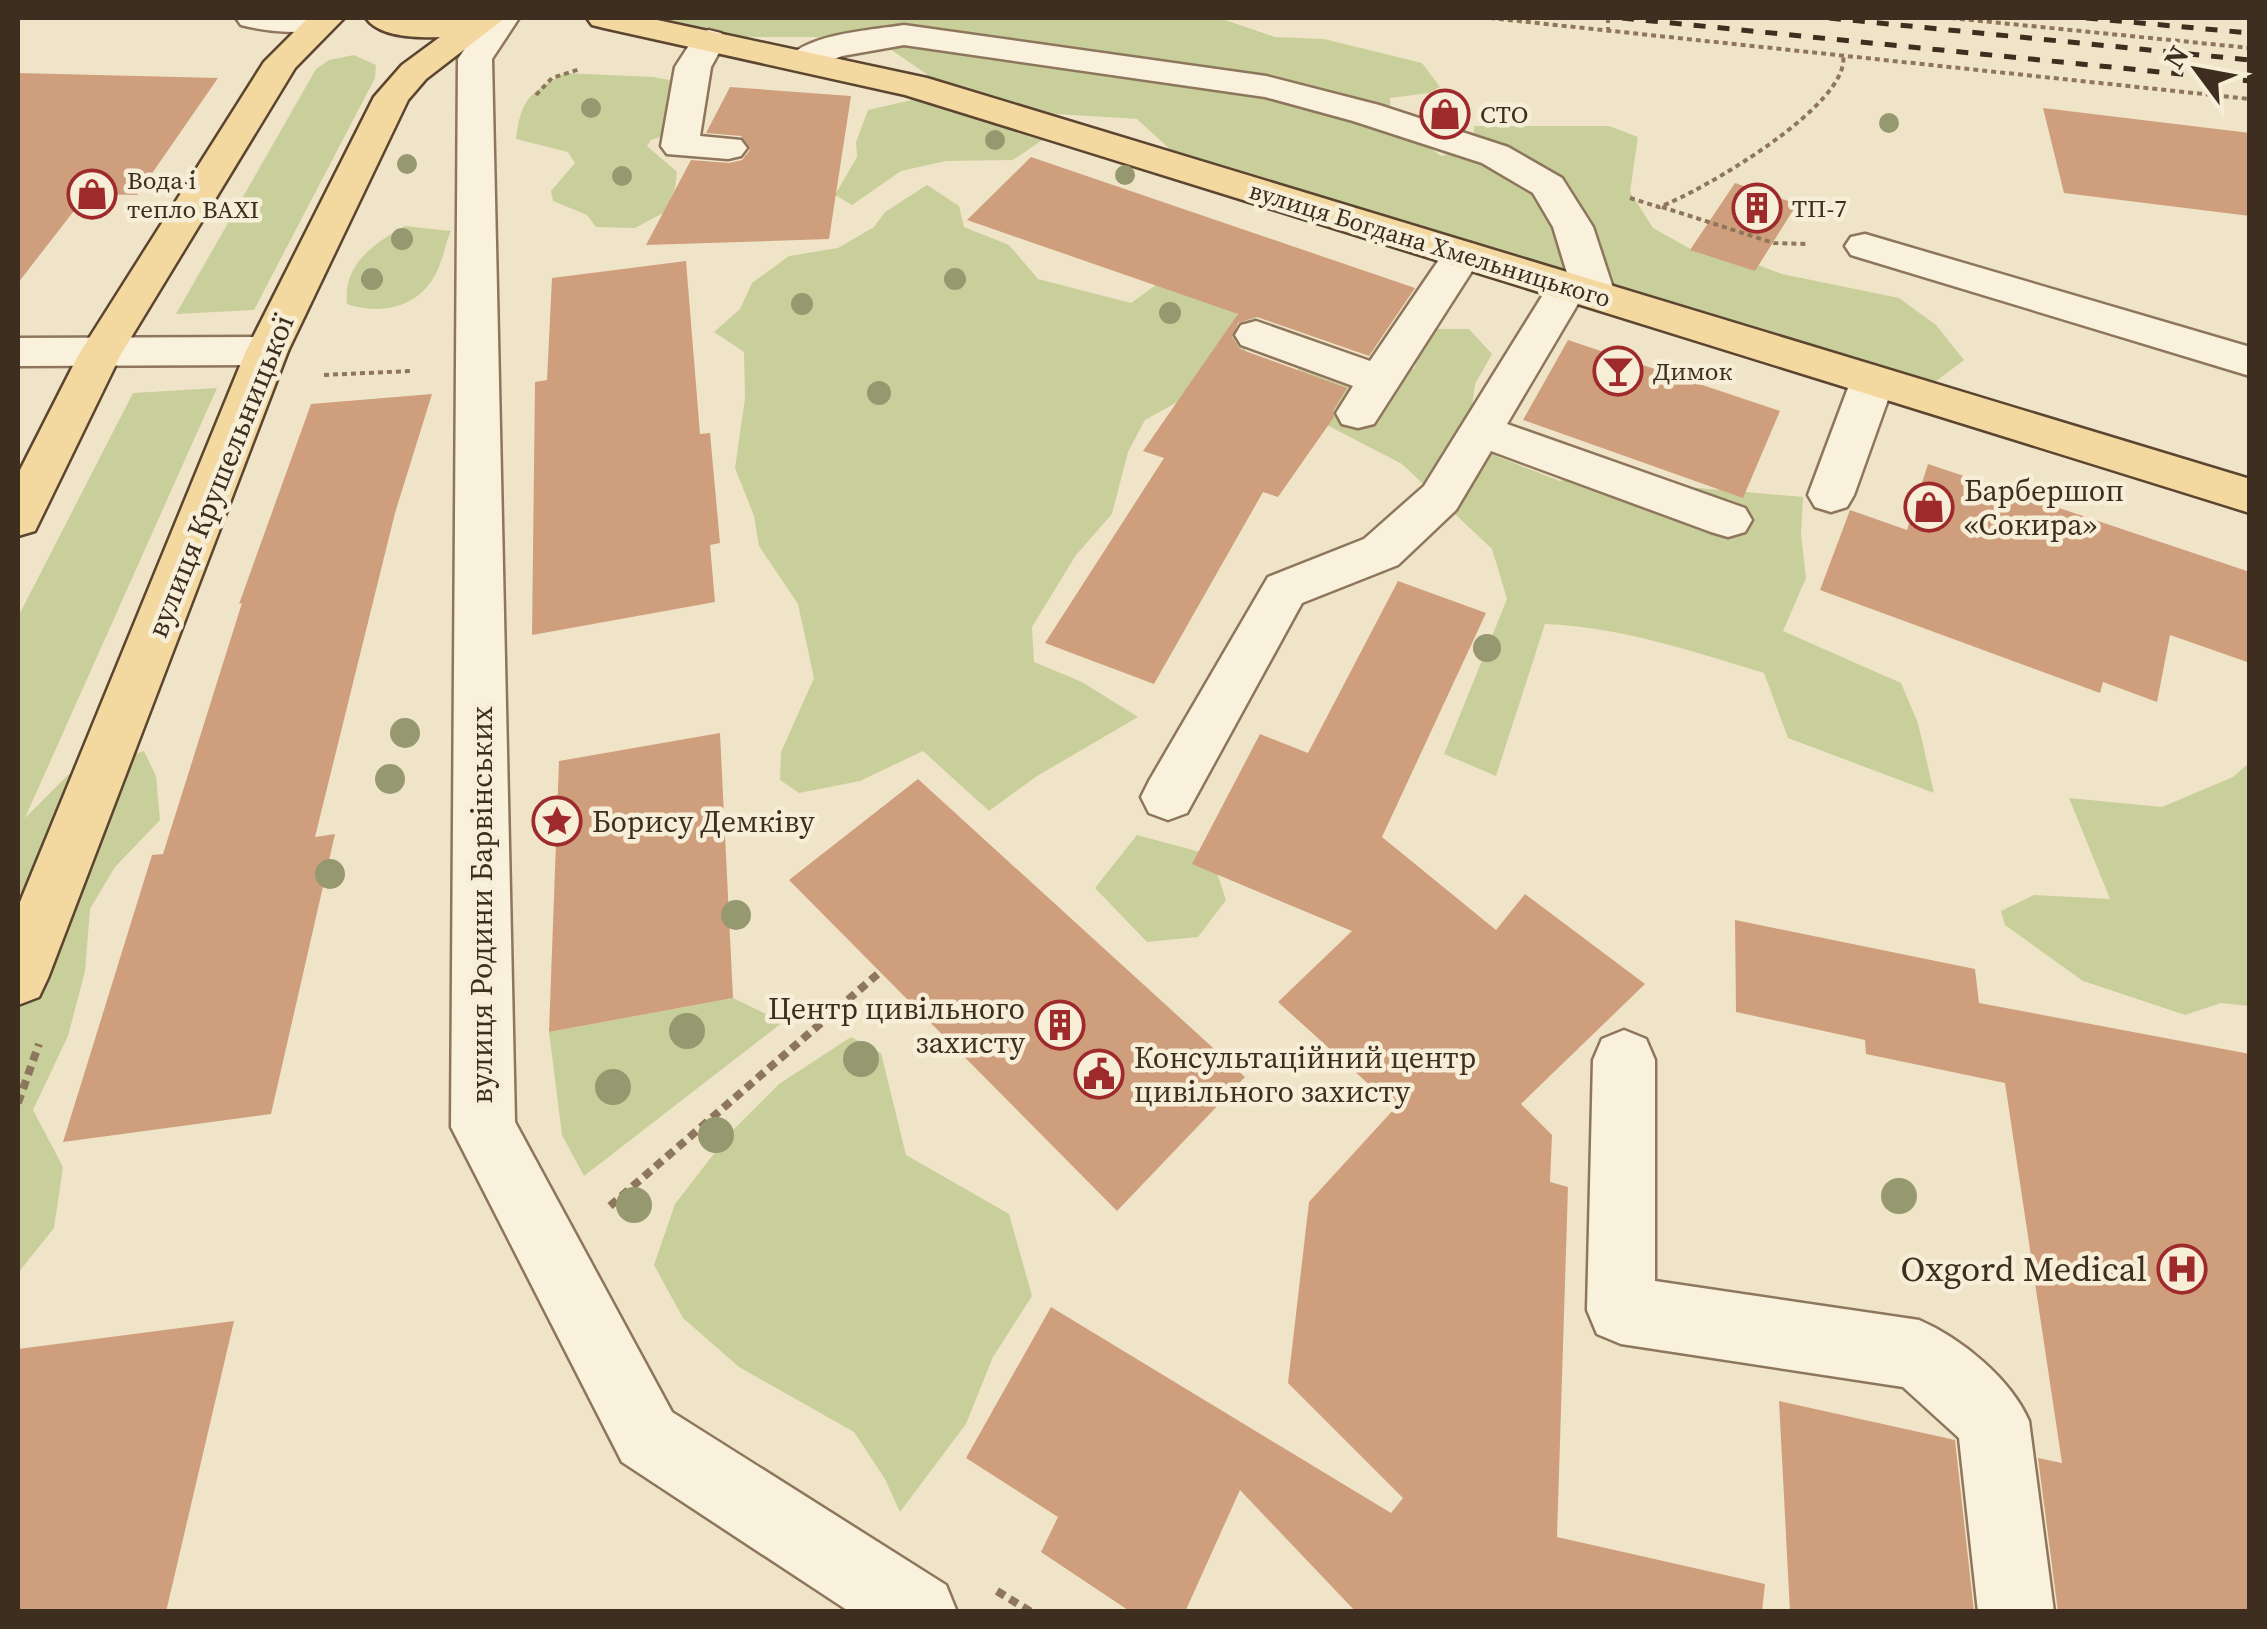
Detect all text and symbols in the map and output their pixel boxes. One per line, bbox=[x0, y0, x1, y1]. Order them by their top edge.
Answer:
north arrow bbox=[2147, 20, 2247, 120]
text: N bbox=[2154, 38, 2197, 75]
shop icon: СТО bbox=[1419, 88, 1471, 140]
place label: СТО bbox=[1480, 97, 1528, 131]
place label: Вода і тепло BAXI bbox=[127, 163, 259, 226]
shop icon: Вода і тепло BAXI bbox=[66, 168, 118, 220]
street label: вулиця Богдана Хмельницького bbox=[1245, 173, 1615, 315]
building icon: ТП-7 bbox=[1731, 182, 1783, 234]
place label: ТП-7 bbox=[1792, 191, 1847, 225]
street label: вулиця Крушельницької bbox=[136, 307, 304, 644]
bar icon: Димок bbox=[1592, 345, 1644, 397]
place label: Димок bbox=[1653, 354, 1732, 388]
place label: Барбершоп «Сокира» bbox=[1964, 470, 2124, 545]
shop icon: Барбершоп «Сокира» bbox=[1903, 481, 1955, 533]
street label: вулиця Родини Барвінських bbox=[461, 706, 502, 1104]
place icon: Борису Демківу bbox=[531, 795, 583, 847]
place label: Борису Демківу bbox=[592, 801, 815, 842]
place label: Центр цивільного захисту bbox=[768, 988, 1026, 1063]
building icon: Центр цивільного захисту bbox=[1034, 999, 1086, 1051]
place label: Консультаційний центр цивільного захисту bbox=[1134, 1037, 1476, 1112]
public building icon: Консультаційний центр цивільного захисту bbox=[1073, 1048, 1125, 1100]
hospital icon: Oxgord Medical bbox=[2156, 1243, 2208, 1295]
place label: Oxgord Medical bbox=[1900, 1245, 2147, 1293]

